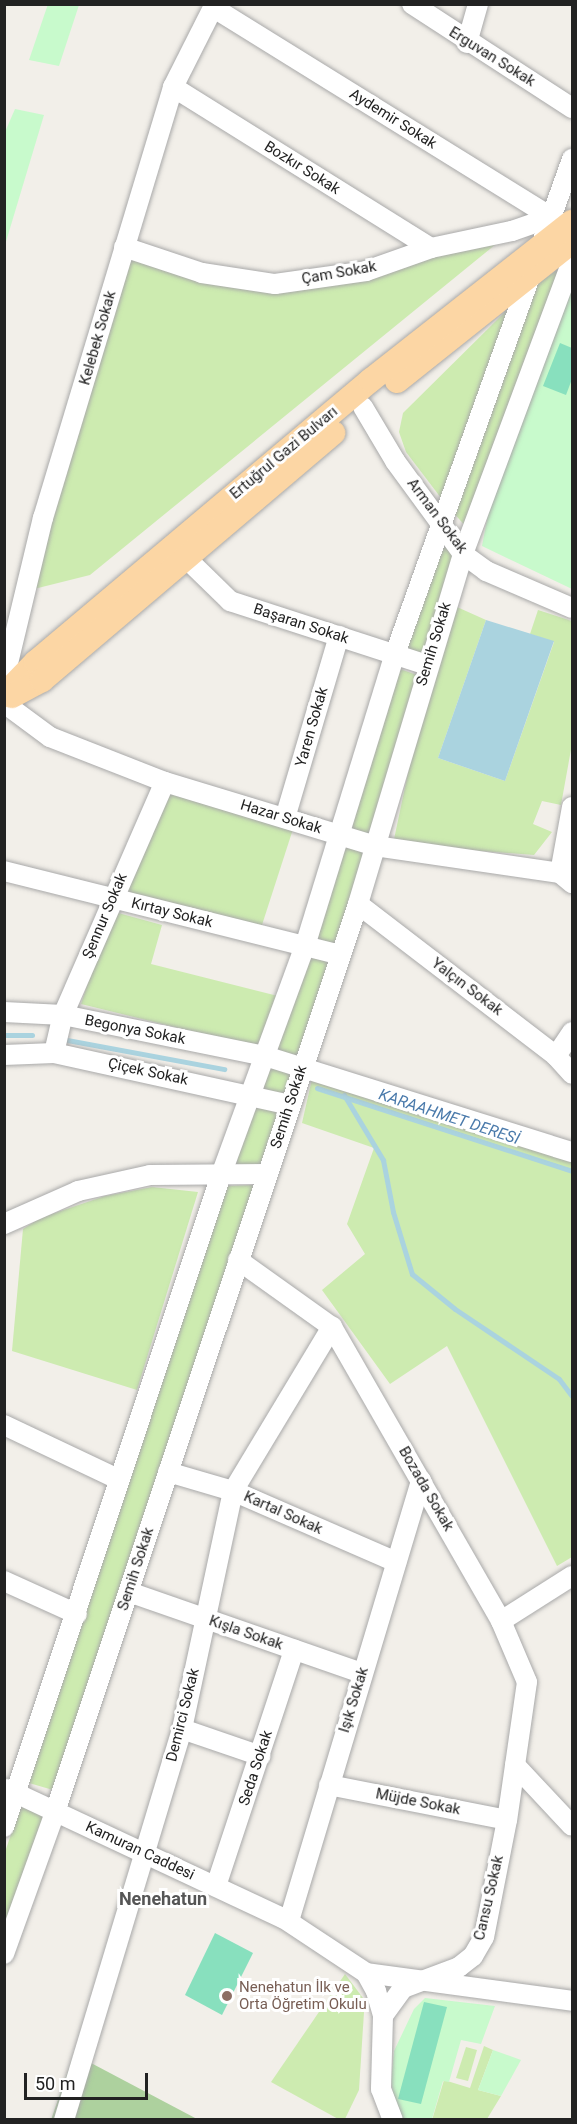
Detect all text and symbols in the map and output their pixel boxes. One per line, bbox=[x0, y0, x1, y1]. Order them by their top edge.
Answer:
street label: Erguvan Sokak bbox=[446, 23, 538, 91]
street label: Aydemir Sokak bbox=[346, 85, 440, 153]
street label: Bozkır Sokak bbox=[261, 138, 343, 198]
street label: Çam Sokak bbox=[300, 258, 378, 288]
street label: Kelebek Sokak bbox=[76, 289, 120, 387]
street label: Ertuğrul Gazi Bulvarı bbox=[227, 403, 341, 503]
street label: Arman Sokak bbox=[403, 475, 471, 557]
street label: Başaran Sokak bbox=[251, 600, 351, 648]
street label: Semih Sokak bbox=[413, 600, 455, 688]
street label: Yaren Sokak bbox=[292, 685, 332, 769]
street label: Hazar Sokak bbox=[238, 796, 324, 838]
street label: Şennur Sokak bbox=[79, 870, 131, 962]
street label: Kırtay Sokak bbox=[129, 894, 215, 932]
street label: Yalçın Sokak bbox=[428, 954, 506, 1020]
street label: Begonya Sokak bbox=[83, 1011, 187, 1049]
street label: Çiçek Sokak bbox=[106, 1055, 190, 1089]
street label: Semih Sokak bbox=[267, 1063, 311, 1151]
water label: KARAAHMET DERESİ bbox=[376, 1085, 522, 1149]
street label: Bozada Sokak bbox=[395, 1444, 457, 1534]
street label: Kartal Sokak bbox=[241, 1488, 325, 1538]
street label: Semih Sokak bbox=[114, 1525, 158, 1613]
street label: Kışla Sokak bbox=[207, 1612, 285, 1654]
street label: Işık Sokak bbox=[335, 1665, 373, 1735]
street label: Demirci Sokak bbox=[163, 1666, 203, 1764]
street label: Seda Sokak bbox=[235, 1728, 277, 1808]
street label: Müjde Sokak bbox=[374, 1785, 462, 1819]
street label: Kamuran Caddesi bbox=[83, 1818, 197, 1884]
street label: Cansu Sokak bbox=[470, 1854, 508, 1942]
district label: Nenehatun bbox=[119, 1888, 207, 1910]
place label: Nenehatun İlk ve Orta Öğretim Okulu bbox=[239, 1978, 367, 2013]
marker: Nenehatun İlk ve Orta Öğretim Okulu bbox=[220, 1989, 234, 2003]
scale bar bbox=[27, 2061, 152, 2099]
text: 50 m bbox=[35, 2073, 75, 2094]

